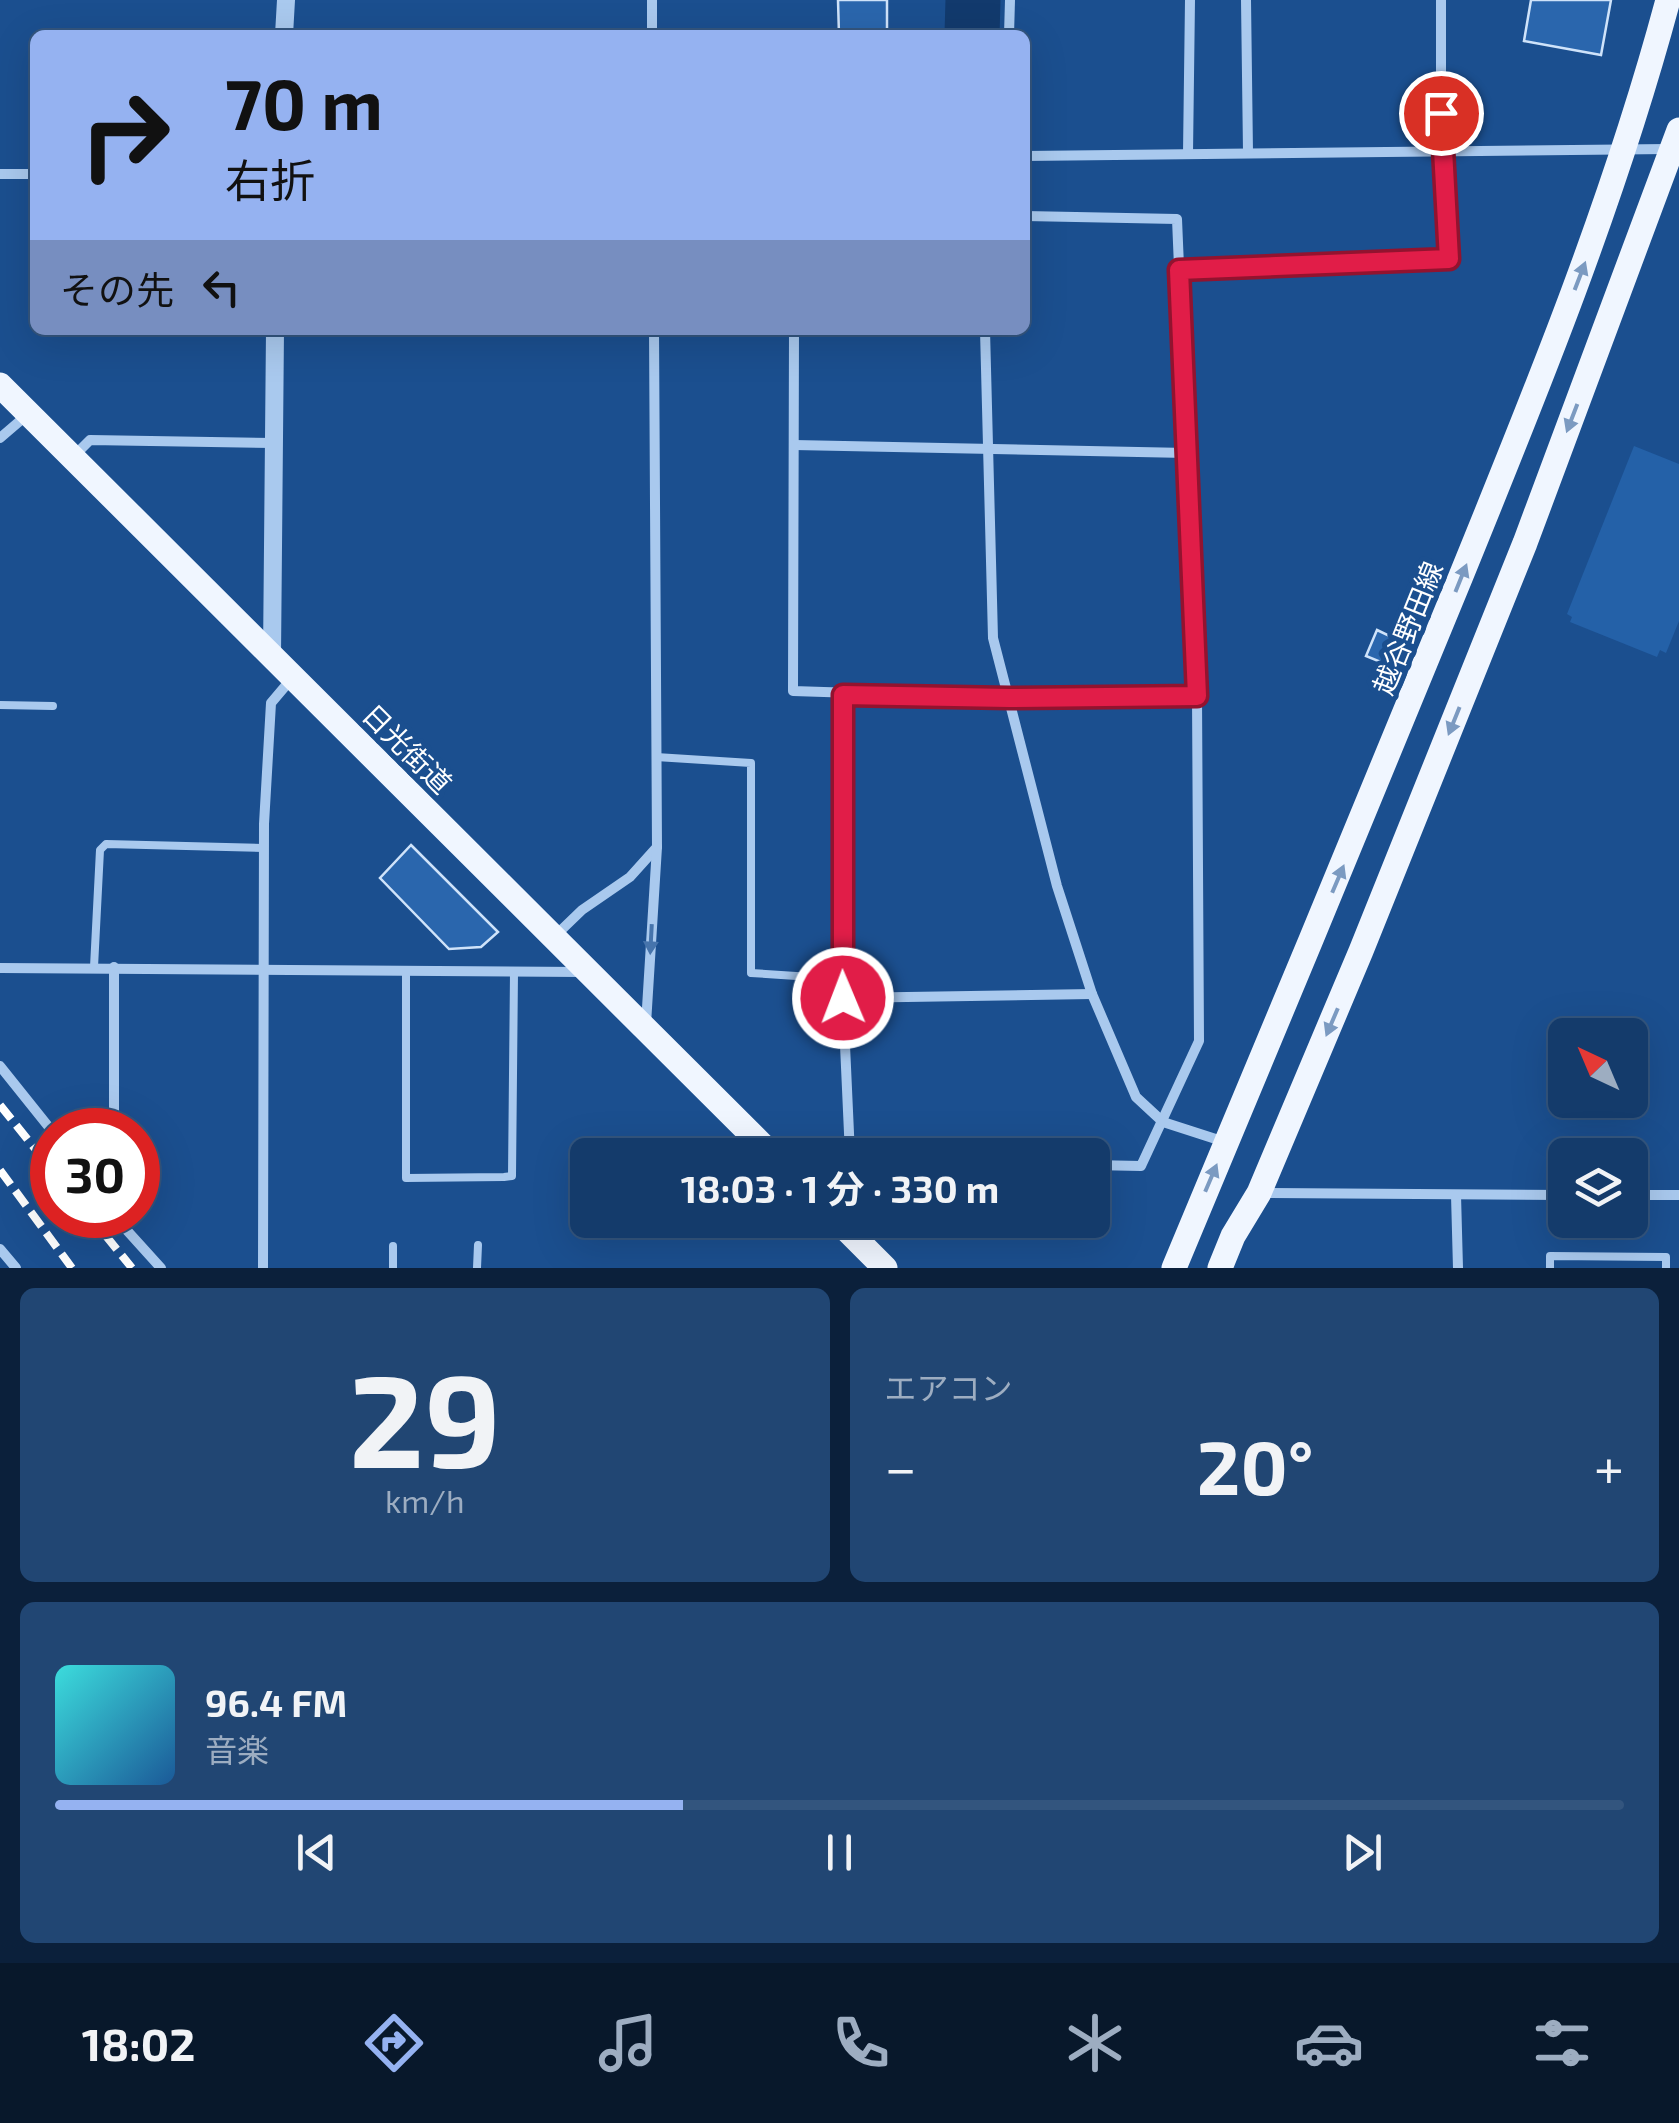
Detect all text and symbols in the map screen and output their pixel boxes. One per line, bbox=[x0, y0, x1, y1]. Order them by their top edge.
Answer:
text: 70 m bbox=[225, 60, 383, 144]
icon: right bbox=[60, 70, 190, 200]
pin bbox=[1399, 71, 1484, 156]
icon: arrive bbox=[1414, 86, 1469, 141]
text: 右折 bbox=[225, 152, 315, 206]
icon: left bbox=[194, 260, 249, 315]
one-way arrow bbox=[1573, 260, 1588, 290]
text: その先 bbox=[60, 266, 174, 312]
one-way arrow bbox=[1564, 404, 1579, 434]
street label: 越谷野田線 bbox=[1365, 556, 1449, 699]
one-way arrow bbox=[1453, 562, 1469, 592]
street label: 日光街道 bbox=[356, 697, 459, 800]
one-way arrow bbox=[1445, 706, 1461, 736]
one-way arrow bbox=[1330, 864, 1346, 894]
one-way arrow bbox=[643, 923, 659, 955]
position arrow bbox=[791, 946, 895, 1050]
one-way arrow bbox=[1323, 1007, 1339, 1037]
north arrow bbox=[1548, 1018, 1648, 1118]
map controls bbox=[1548, 1018, 1648, 1238]
speed limit sign: 30 bbox=[30, 1108, 160, 1238]
button: layers bbox=[1548, 1138, 1648, 1238]
one-way arrow bbox=[1204, 1163, 1220, 1193]
text: 18:03 · 1 分 · 330 m bbox=[681, 1165, 999, 1211]
text: 29 bbox=[349, 1338, 501, 1494]
text: エアコン bbox=[885, 1368, 1013, 1406]
text: 20° bbox=[1197, 1420, 1314, 1510]
text: − bbox=[885, 1433, 917, 1499]
text: + bbox=[1594, 1433, 1624, 1499]
text: km/h bbox=[385, 1481, 464, 1519]
text: 96.4 FM bbox=[205, 1679, 347, 1725]
text: 音楽 bbox=[205, 1730, 269, 1768]
icon: previous bbox=[289, 1825, 344, 1880]
icon: pause bbox=[812, 1825, 867, 1880]
icon: next bbox=[1335, 1825, 1390, 1880]
icon: directions bbox=[359, 2008, 429, 2078]
icon: music bbox=[593, 2008, 663, 2078]
icon: phone bbox=[826, 2008, 896, 2078]
icon: climate bbox=[1060, 2008, 1130, 2078]
icon: car bbox=[1294, 2008, 1364, 2078]
icon: filters bbox=[1527, 2008, 1597, 2078]
text: 18:02 bbox=[82, 2016, 195, 2070]

